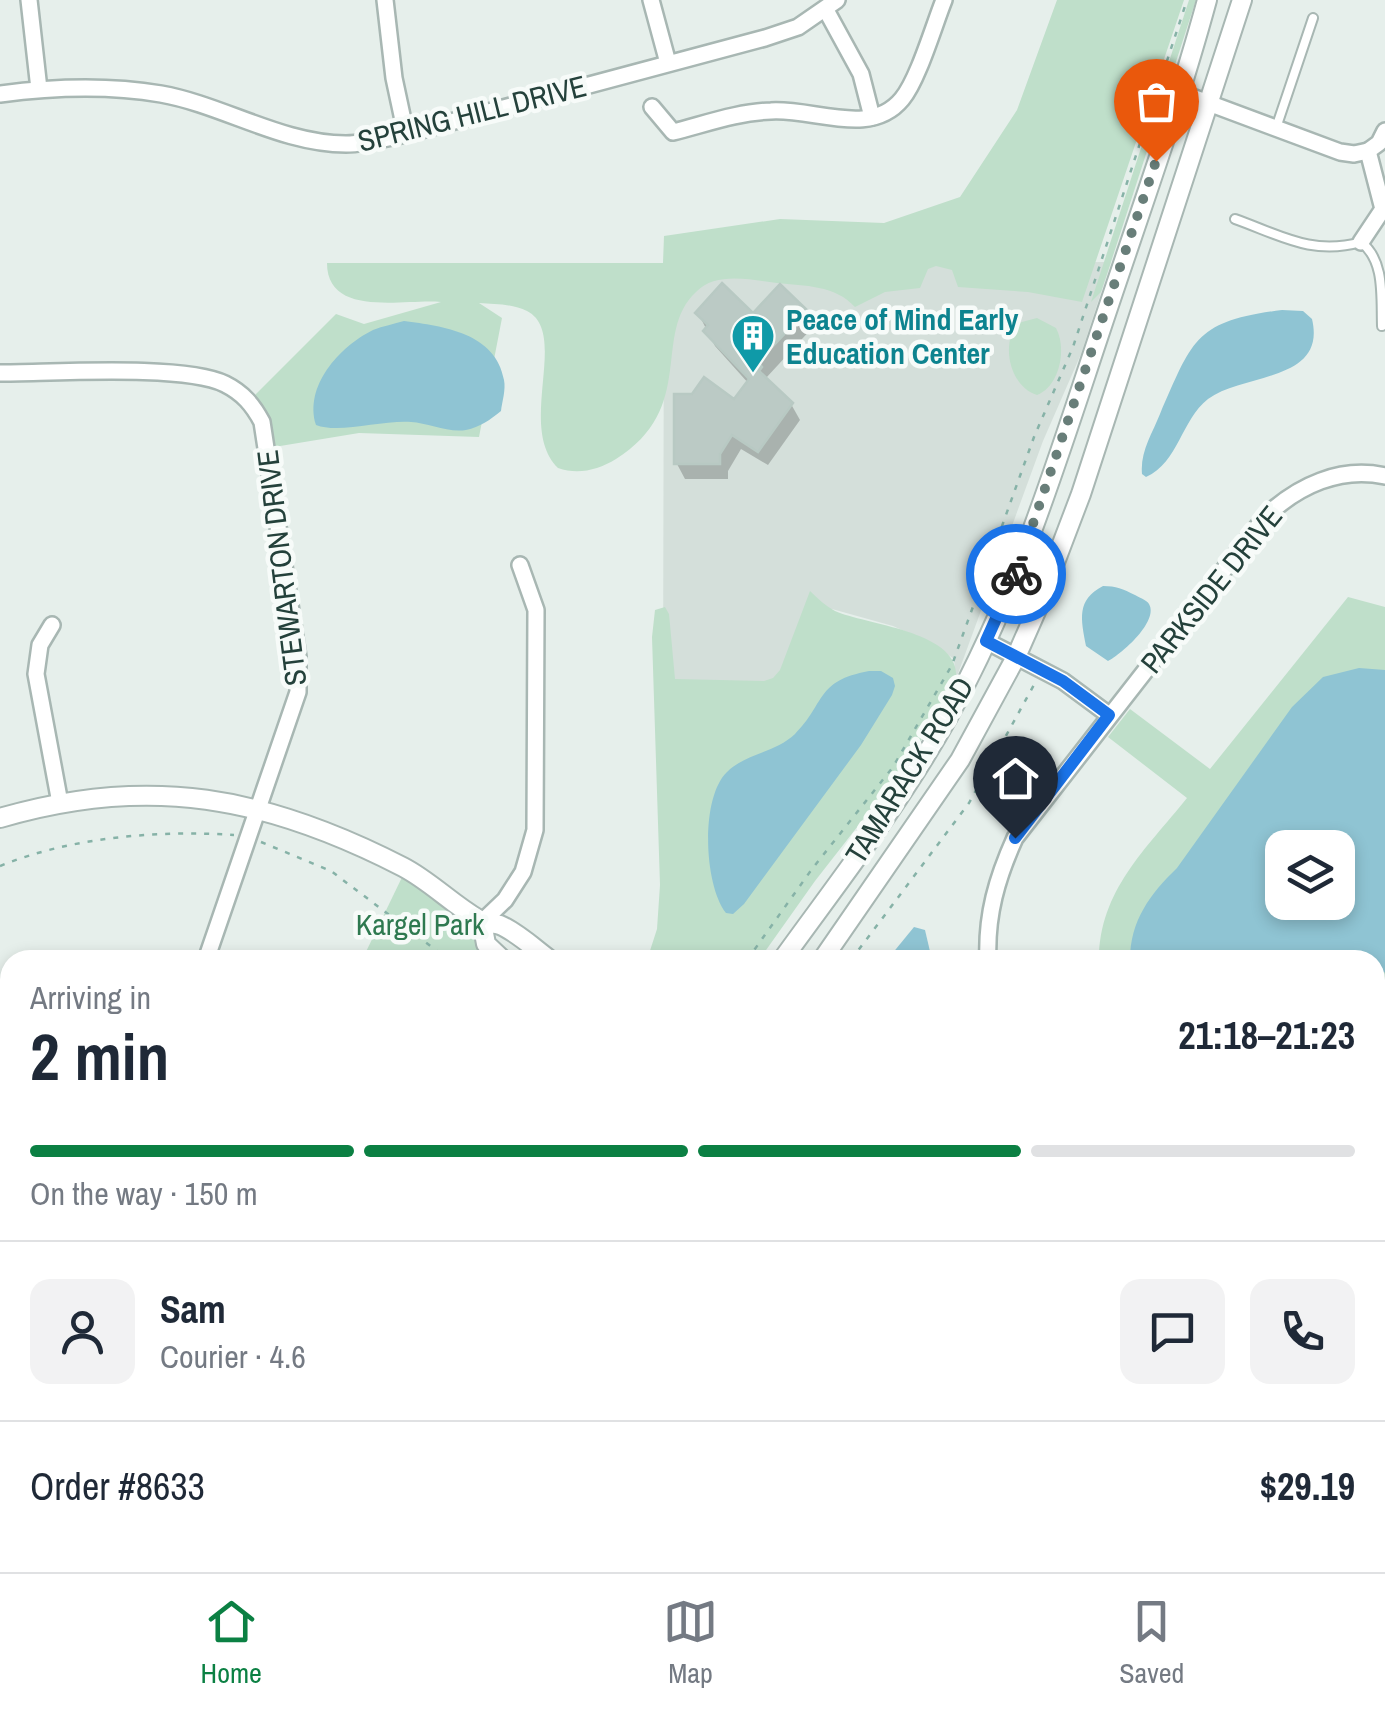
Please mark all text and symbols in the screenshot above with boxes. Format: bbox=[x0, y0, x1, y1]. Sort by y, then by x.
pin bbox=[1114, 59, 1199, 162]
street label: SPRING HILL DRIVE bbox=[354, 65, 590, 161]
icon: bag bbox=[1129, 74, 1184, 129]
place label: Peace of Mind Early Education Center bbox=[786, 299, 1019, 373]
building icon: Peace of Mind Early Education Center bbox=[730, 313, 776, 374]
street label: STEWARTON DRIVE bbox=[247, 448, 315, 688]
street label: PARKSIDE DRIVE bbox=[1131, 497, 1291, 681]
courier bbox=[966, 524, 1066, 624]
icon: bike bbox=[989, 547, 1044, 602]
street label: TAMARACK ROAD bbox=[836, 669, 982, 871]
pin bbox=[973, 736, 1058, 839]
icon: home bbox=[988, 751, 1043, 806]
map controls bbox=[1265, 830, 1355, 920]
button: layers bbox=[1265, 830, 1355, 920]
park label: Kargel Park bbox=[356, 904, 485, 944]
text: Arriving in bbox=[30, 976, 151, 1019]
text: 21:18–21:23 bbox=[1178, 1010, 1355, 1061]
text: 2 min bbox=[30, 1013, 169, 1100]
text: On the way · 150 m bbox=[30, 1172, 258, 1215]
button: person bbox=[30, 1279, 135, 1384]
button: chat bbox=[1120, 1279, 1225, 1384]
button: phone bbox=[1250, 1279, 1355, 1384]
text: Sam bbox=[160, 1284, 226, 1335]
text: Courier · 4.6 bbox=[160, 1335, 306, 1378]
text: Order #8633 bbox=[30, 1461, 205, 1512]
text: $29.19 bbox=[1260, 1461, 1355, 1512]
tab: Home bbox=[201, 1594, 262, 1692]
tab: Map bbox=[663, 1594, 718, 1692]
tab: Saved bbox=[1119, 1594, 1184, 1692]

